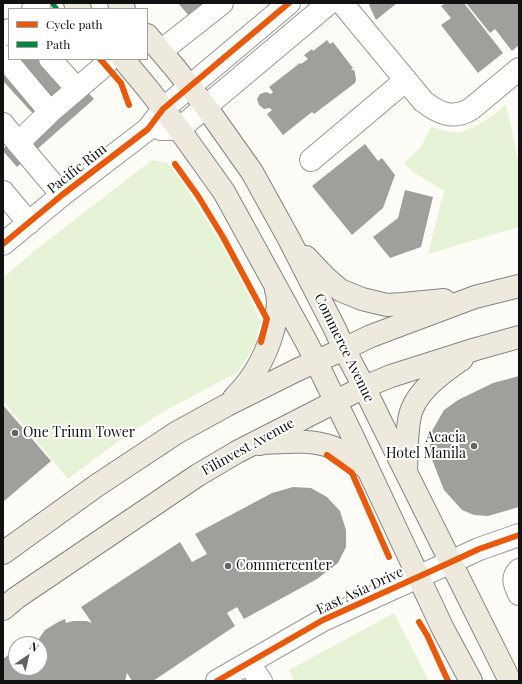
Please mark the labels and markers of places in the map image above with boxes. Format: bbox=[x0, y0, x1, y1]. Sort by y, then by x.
place label: One Trium Tower bbox=[23, 425, 135, 441]
marker: One Trium Tower bbox=[10, 428, 20, 438]
place label: Acacia Hotel Manila bbox=[386, 430, 466, 462]
marker: Acacia Hotel Manila bbox=[469, 441, 479, 451]
place label: Commercenter bbox=[236, 558, 332, 574]
marker: Commercenter bbox=[223, 561, 233, 571]

